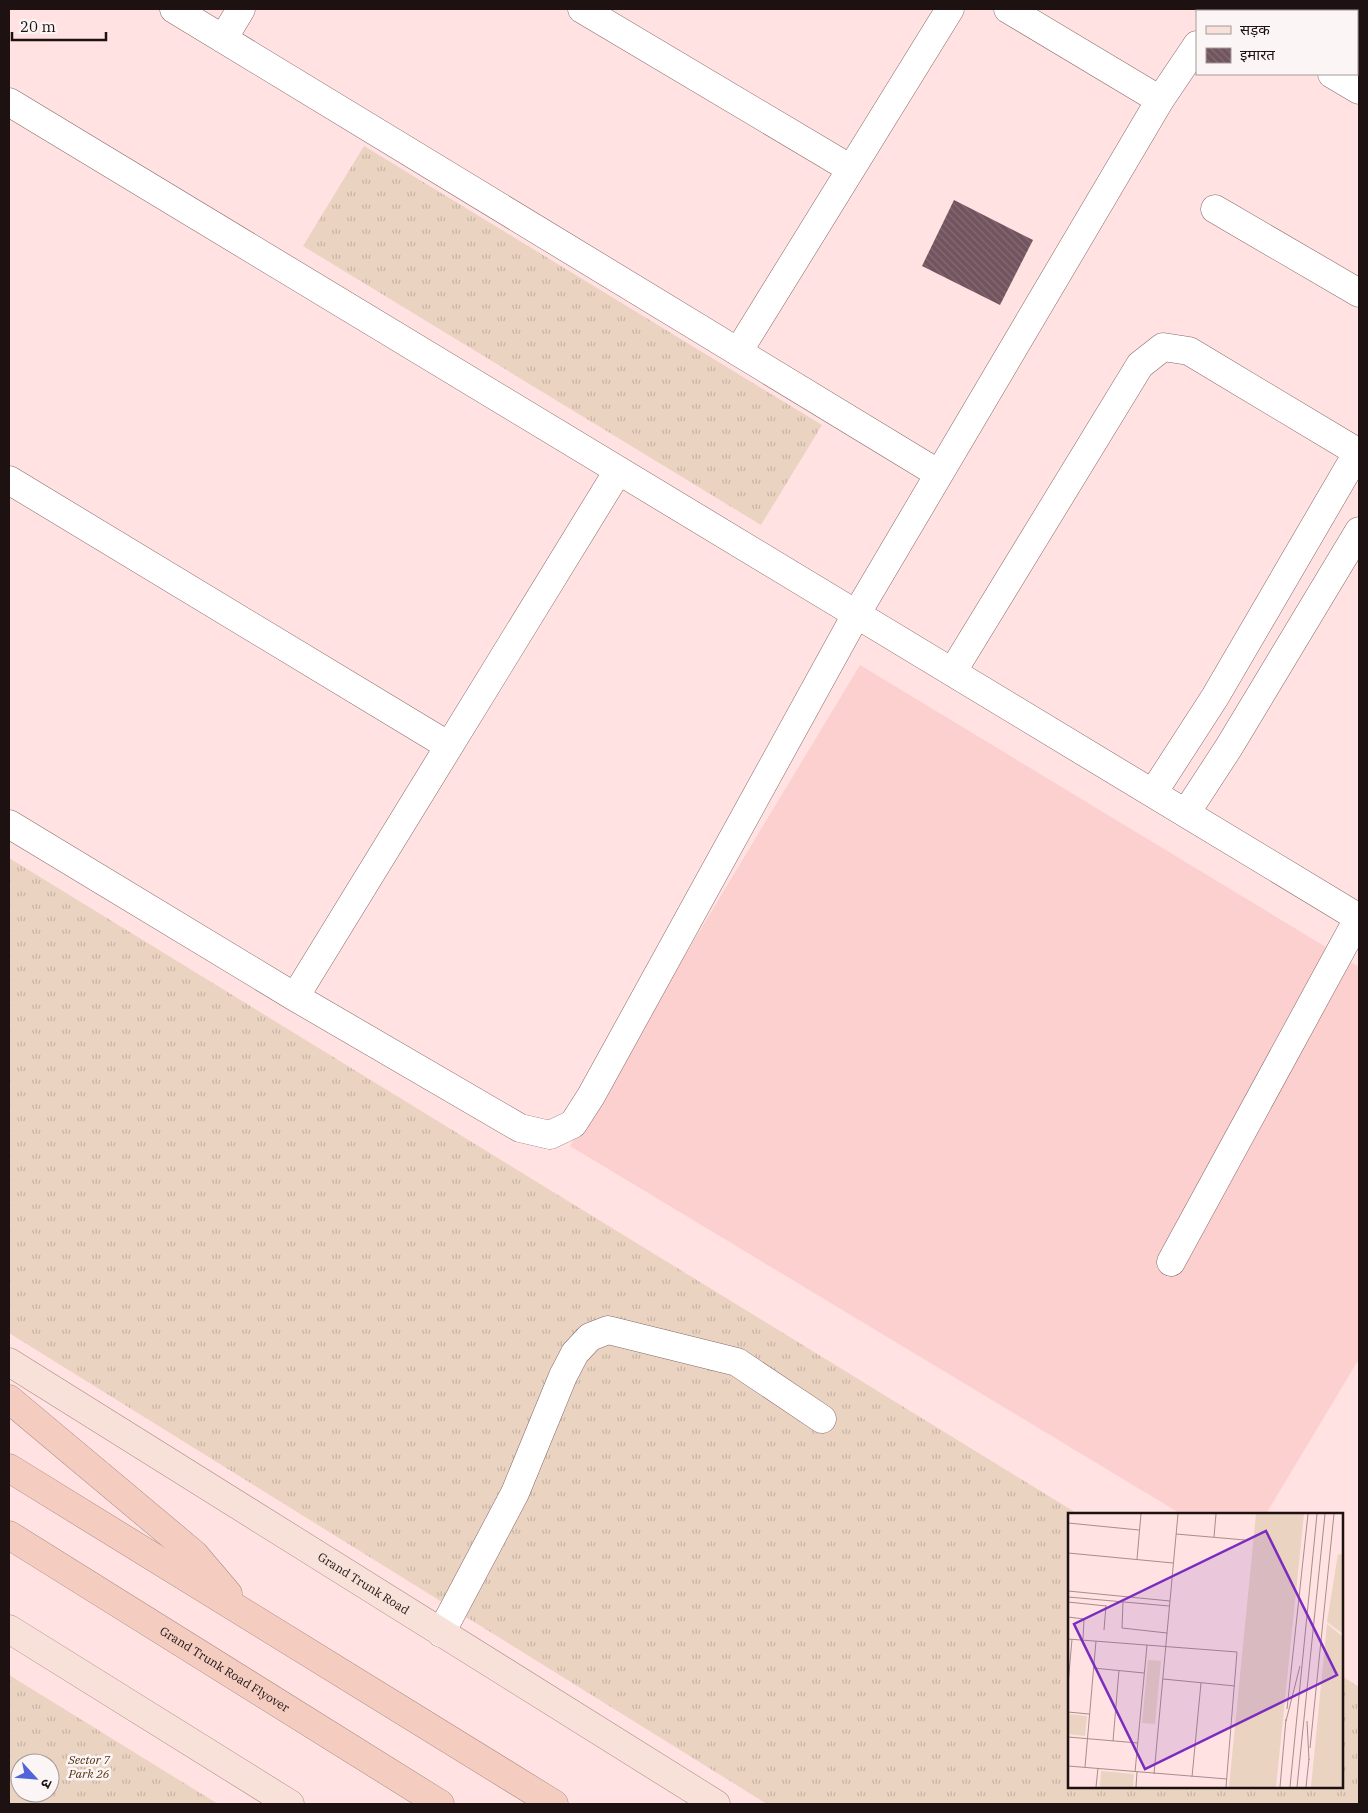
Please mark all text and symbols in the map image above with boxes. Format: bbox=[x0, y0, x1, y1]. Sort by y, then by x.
scale bar bbox=[12, 10, 106, 42]
legend bbox=[1196, 10, 1358, 75]
text: 20 m bbox=[20, 17, 56, 36]
text: सड़क bbox=[1240, 20, 1270, 39]
text: इमारत bbox=[1240, 45, 1275, 64]
inset map bbox=[1068, 1513, 1343, 1788]
street label: Grand Trunk Road bbox=[315, 1549, 412, 1617]
street label: Grand Trunk Road Flyover bbox=[157, 1623, 293, 1715]
park label: Sector 7 Park 26 bbox=[67, 1752, 111, 1781]
north arrow bbox=[10, 1753, 60, 1803]
text: उ bbox=[36, 1776, 57, 1792]

